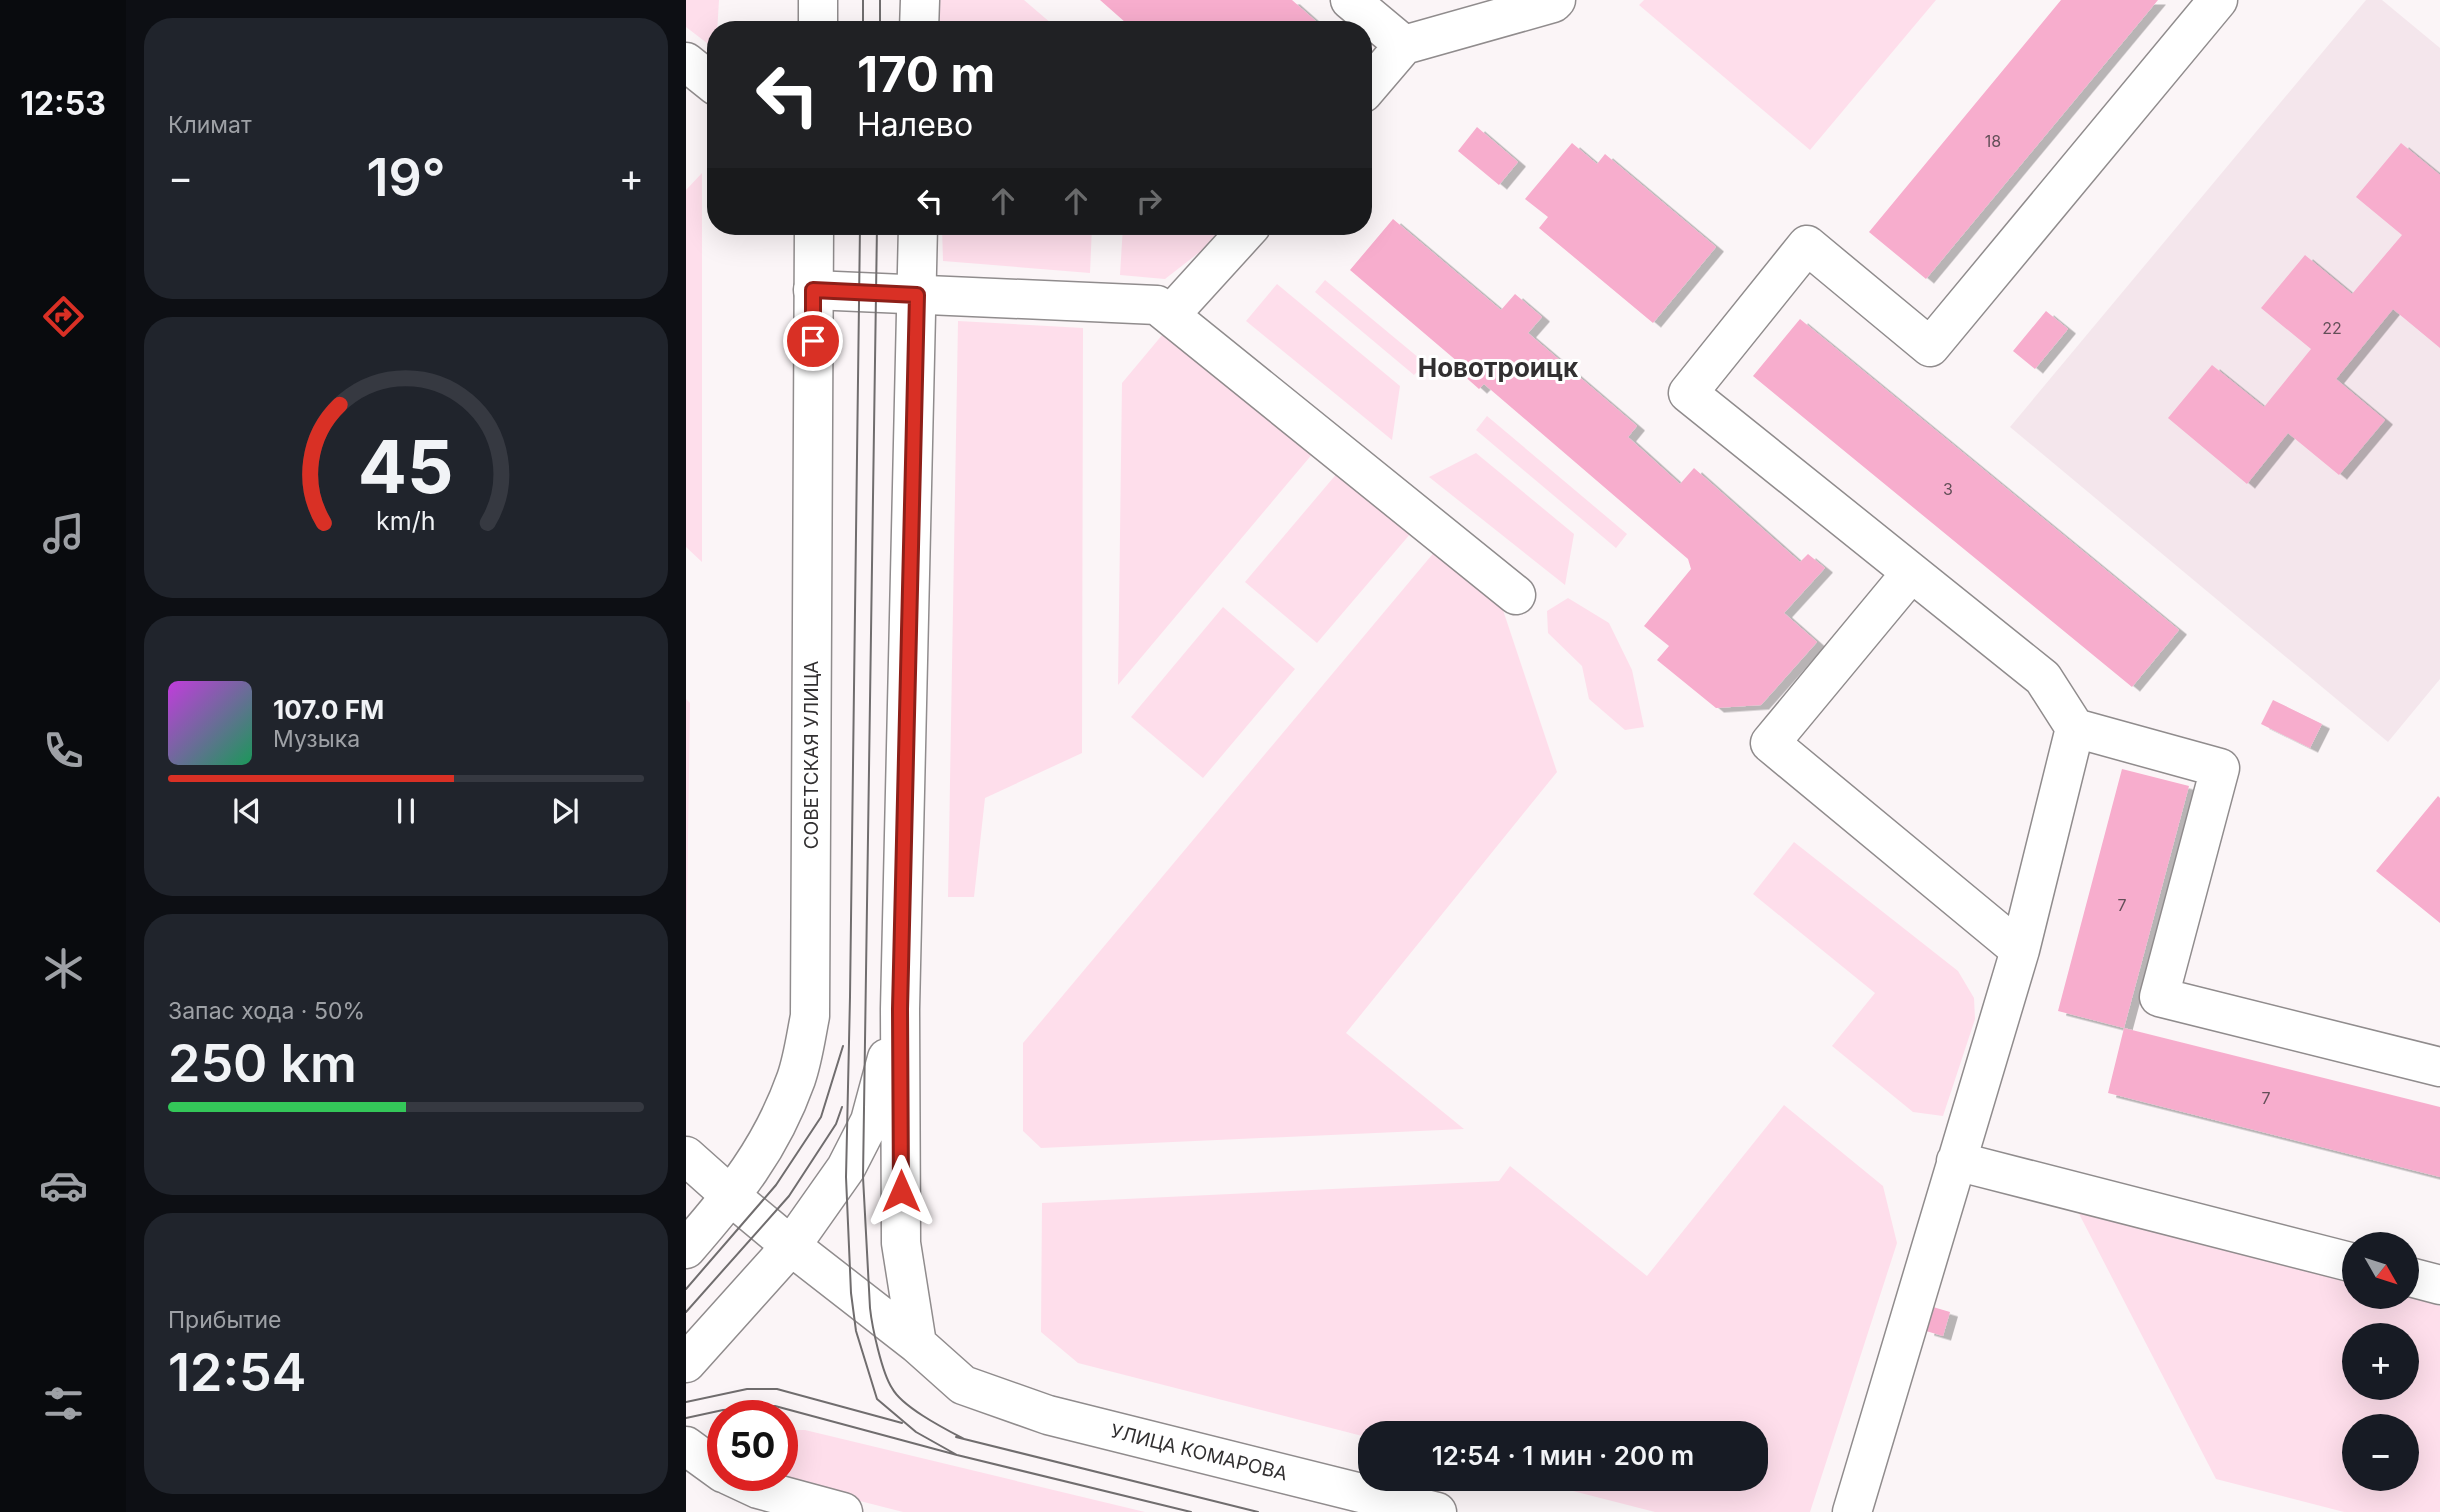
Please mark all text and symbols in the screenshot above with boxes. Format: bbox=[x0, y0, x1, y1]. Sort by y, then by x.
text: 170 m bbox=[857, 45, 995, 104]
icon: left bbox=[742, 49, 833, 140]
text: 12:53 bbox=[20, 84, 106, 123]
text: Налево bbox=[857, 105, 973, 144]
text: Климат bbox=[168, 111, 252, 139]
house number: 18 bbox=[1985, 131, 2001, 151]
text: 19° bbox=[366, 146, 446, 209]
text: − bbox=[168, 154, 193, 200]
text: + bbox=[619, 154, 644, 200]
icon: left bbox=[911, 182, 949, 220]
icon: ahead bbox=[984, 182, 1022, 220]
icon: ahead bbox=[1057, 182, 1095, 220]
icon: right bbox=[1130, 182, 1168, 220]
icon: directions bbox=[39, 292, 88, 341]
pin bbox=[783, 311, 843, 371]
house number: 22 bbox=[2322, 318, 2342, 338]
icon: arrive bbox=[794, 322, 832, 360]
district label: Новотроицк bbox=[1418, 352, 1579, 383]
text: 45 bbox=[358, 423, 454, 512]
house number: 3 bbox=[1943, 479, 1953, 499]
text: km/h bbox=[376, 506, 436, 536]
icon: music bbox=[39, 509, 88, 558]
street label: СОВЕТСКАЯ УЛИЦА bbox=[800, 661, 823, 849]
text: 107.0 FM bbox=[273, 694, 384, 725]
text: Музыка bbox=[273, 725, 360, 753]
icon: phone bbox=[39, 726, 88, 775]
icon: previous bbox=[228, 792, 266, 830]
icon: pause bbox=[387, 792, 425, 830]
icon: next bbox=[546, 792, 584, 830]
house number: 7 bbox=[2117, 895, 2127, 915]
icon: climate bbox=[39, 944, 88, 993]
text: Запас хода · 50% bbox=[168, 997, 365, 1025]
text: 250 km bbox=[168, 1032, 357, 1095]
house number: 7 bbox=[2261, 1088, 2271, 1108]
position arrow bbox=[864, 1154, 938, 1228]
icon: car bbox=[39, 1161, 88, 1210]
north arrow bbox=[2342, 1232, 2418, 1309]
map controls bbox=[2342, 1232, 2419, 1491]
text: Прибытие bbox=[168, 1306, 281, 1334]
button: + bbox=[2342, 1323, 2419, 1400]
text: 12:54 bbox=[168, 1341, 306, 1404]
icon: filters bbox=[39, 1379, 88, 1428]
speed limit sign: 50 bbox=[707, 1400, 798, 1491]
button: − bbox=[2342, 1414, 2419, 1491]
street label: УЛИЦА КОМАРОВА bbox=[1108, 1419, 1290, 1486]
text: 12:54 · 1 мин · 200 m bbox=[1432, 1440, 1694, 1471]

